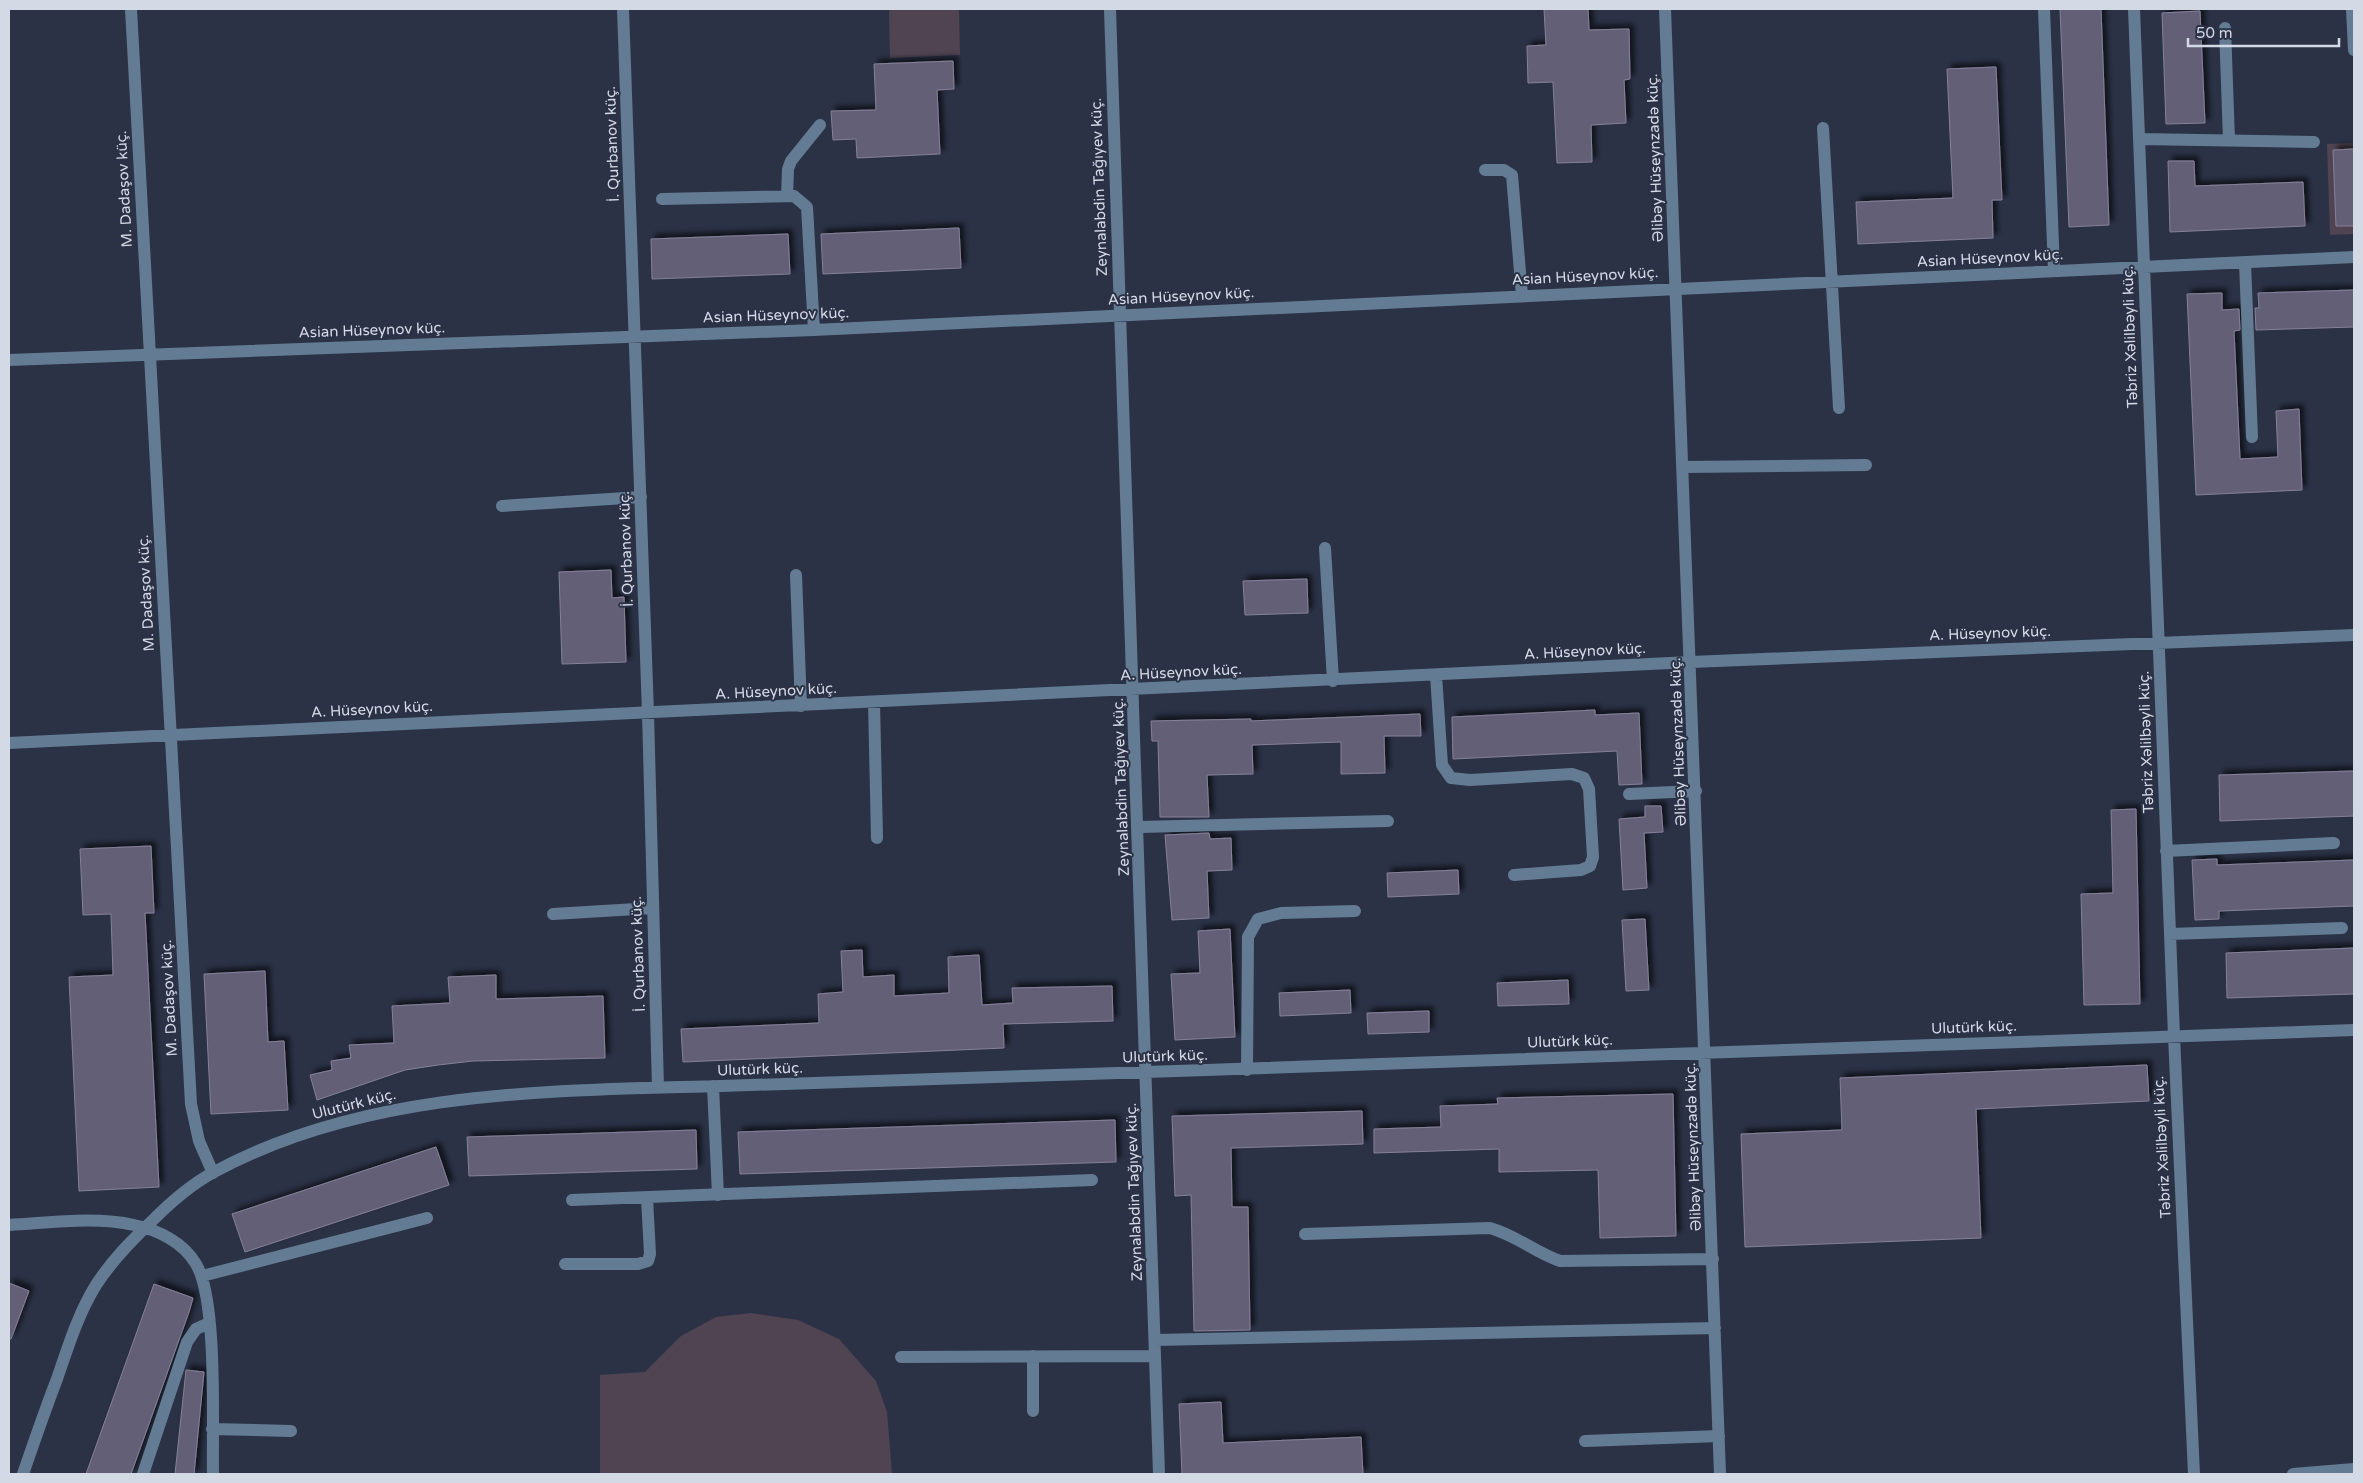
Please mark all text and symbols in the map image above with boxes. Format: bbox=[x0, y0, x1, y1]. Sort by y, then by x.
scale bar bbox=[2188, 15, 2339, 47]
text: 50 m bbox=[2196, 24, 2233, 42]
street label: Əlibəy Hüseynzadə küç. bbox=[1643, 73, 1667, 243]
street label: İ. Qurbanov küç. bbox=[601, 86, 623, 202]
street label: Zeynalabdin Tağıyev küç. bbox=[1087, 98, 1111, 276]
street label: M. Dadaşov küç. bbox=[112, 130, 136, 248]
street label: Asian Hüseynov küç. bbox=[1916, 245, 2064, 271]
street label: Asian Hüseynov küç. bbox=[1511, 263, 1659, 289]
street label: Təbriz Xəlilbəyli küç. bbox=[2119, 265, 2141, 409]
street label: Asian Hüseynov küç. bbox=[1107, 283, 1255, 309]
street label: Asian Hüseynov küç. bbox=[702, 303, 850, 327]
street label: Asian Hüseynov küç. bbox=[298, 318, 446, 342]
street label: İ. Qurbanov küç. bbox=[615, 491, 637, 607]
street label: M. Dadaşov küç. bbox=[134, 534, 158, 652]
street label: A. Hüseynov küç. bbox=[1929, 622, 2051, 644]
street label: A. Hüseynov küç. bbox=[1524, 639, 1646, 663]
street label: Əlibəy Hüseynzadə küç. bbox=[1666, 657, 1690, 827]
street label: A. Hüseynov küç. bbox=[1120, 660, 1242, 684]
street label: Təbriz Xəlilbəyli küç. bbox=[2135, 670, 2157, 814]
street label: A. Hüseynov küç. bbox=[715, 679, 837, 703]
street label: A. Hüseynov küç. bbox=[311, 697, 433, 721]
street label: Zeynalabdin Tağıyev küç. bbox=[1109, 698, 1133, 876]
street label: İ. Qurbanov küç. bbox=[627, 896, 649, 1012]
street label: M. Dadaşov küç. bbox=[157, 939, 181, 1057]
street label: Ulutürk küç. bbox=[1931, 1017, 2017, 1037]
street label: Ulutürk küç. bbox=[1527, 1031, 1613, 1051]
street label: Ulutürk küç. bbox=[1122, 1046, 1208, 1066]
street label: Ulutürk küç. bbox=[717, 1059, 803, 1079]
street label: Əlibəy Hüseynzadə küç. bbox=[1681, 1062, 1705, 1232]
street label: Təbriz Xəlilbəyli küç. bbox=[2149, 1075, 2175, 1219]
street label: Ulutürk küç. bbox=[310, 1085, 398, 1123]
street label: Zeynalabdin Tağıyev küç. bbox=[1122, 1103, 1146, 1281]

